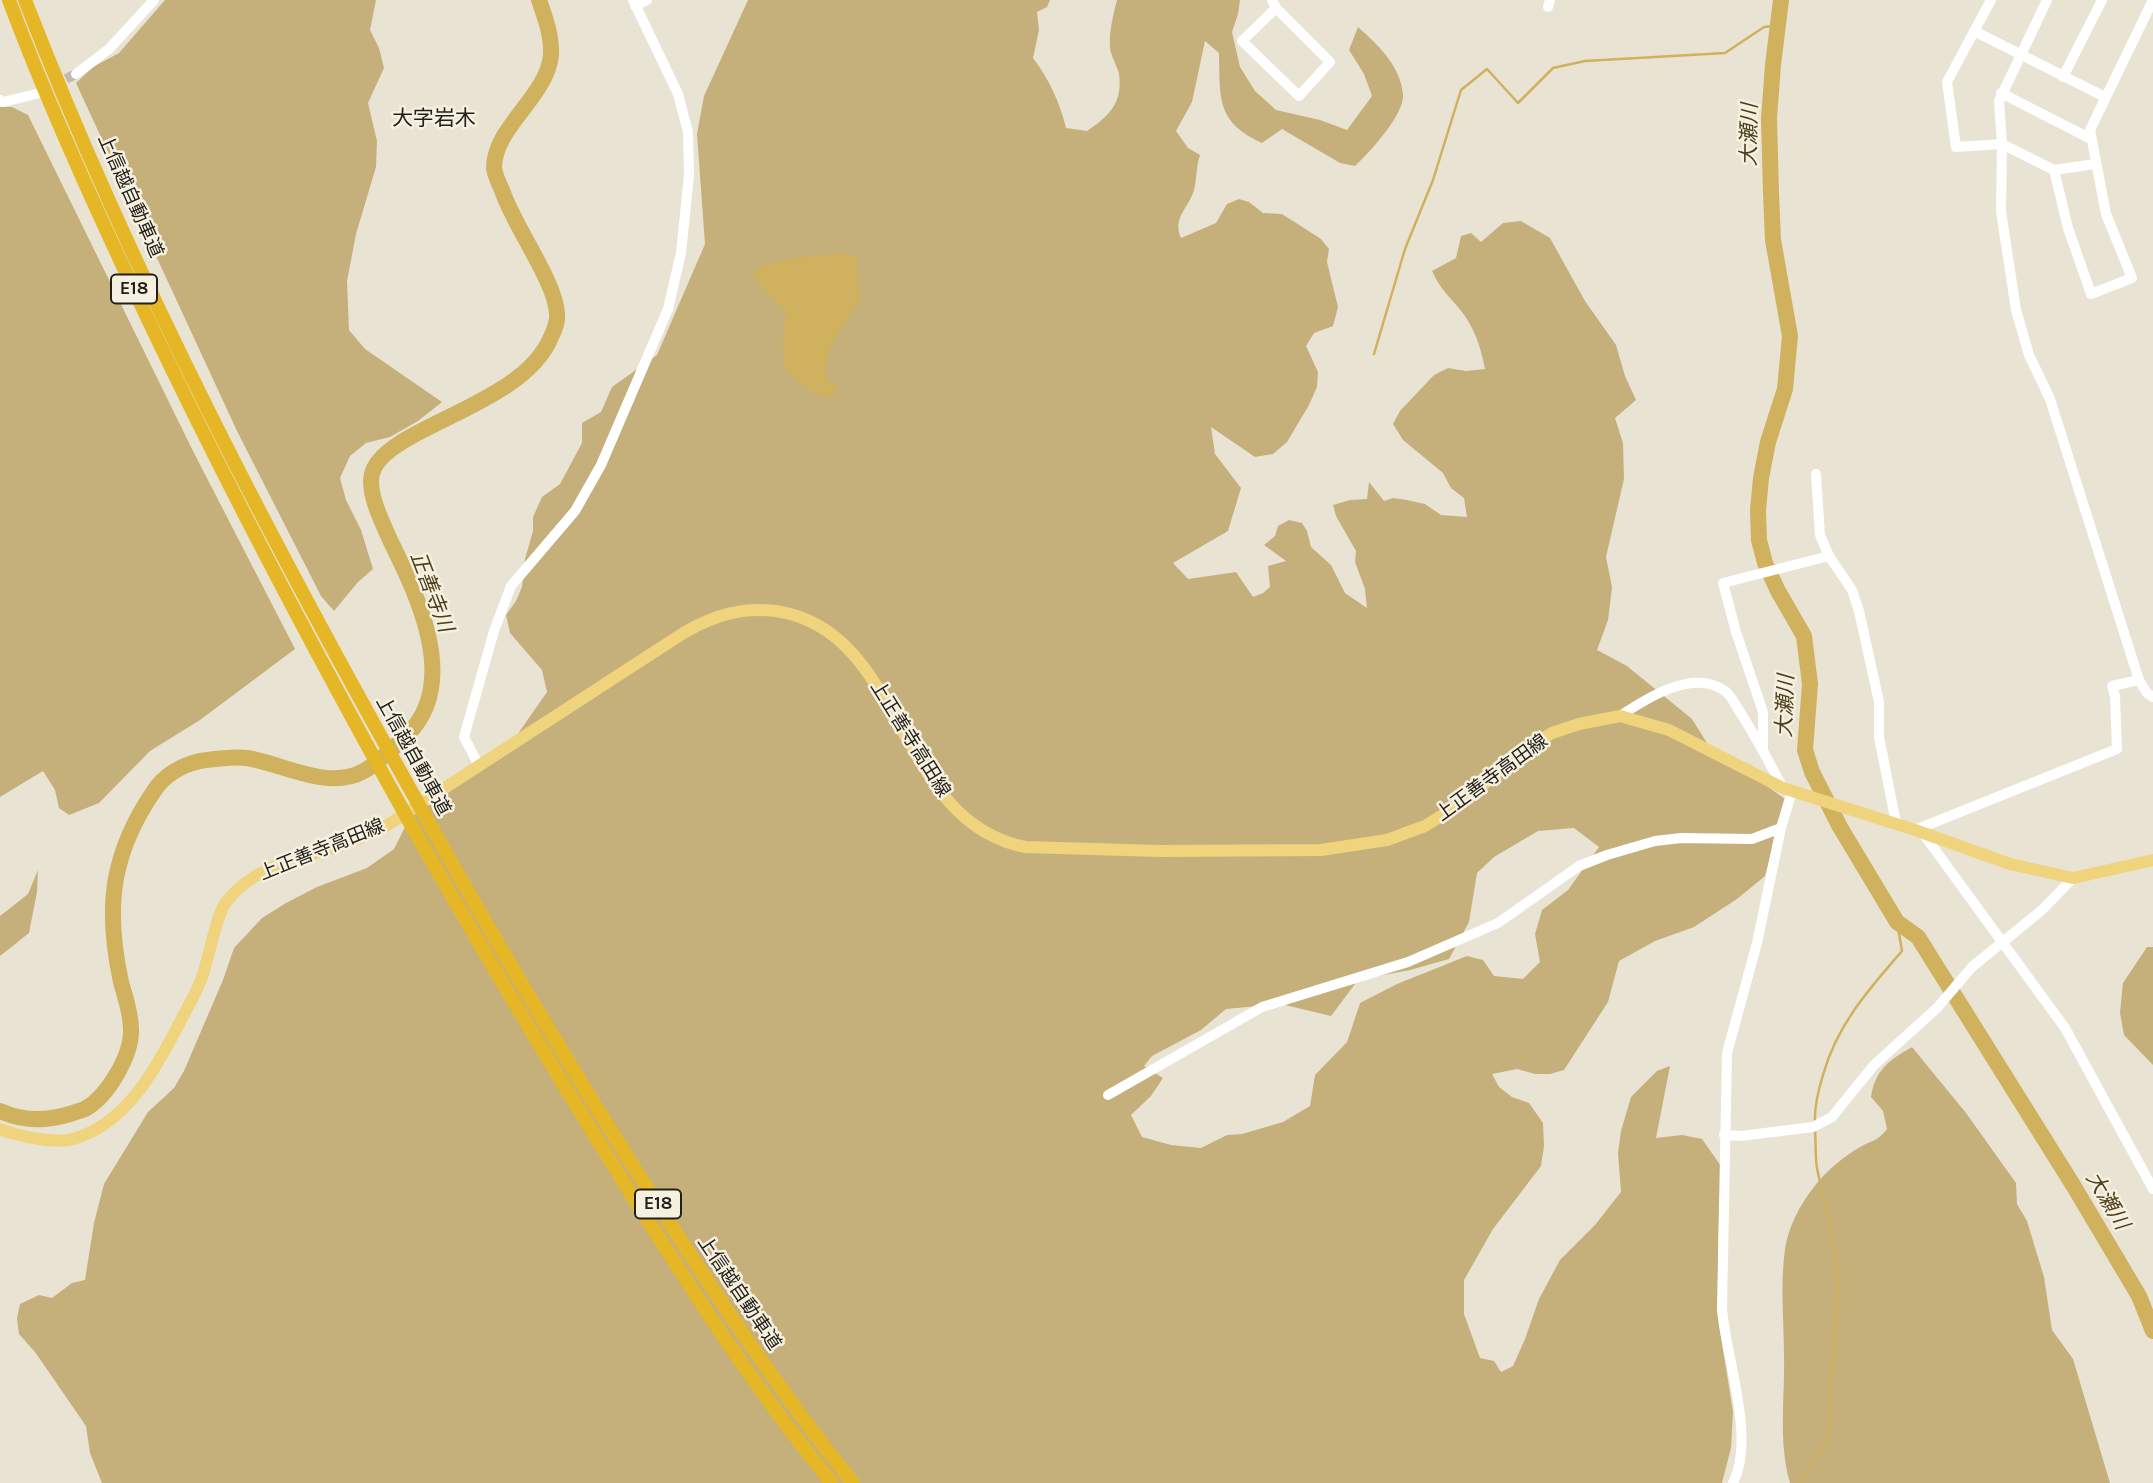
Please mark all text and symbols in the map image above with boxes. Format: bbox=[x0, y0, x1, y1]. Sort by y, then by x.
water label: 大瀬川 bbox=[1737, 103, 1763, 167]
district label: 大字岩木 bbox=[392, 106, 476, 132]
street label: 上信越自動車道 bbox=[93, 131, 167, 261]
road number: E18 bbox=[111, 274, 157, 304]
water label: 正善寺川 bbox=[404, 548, 458, 636]
water label: 大瀬川 bbox=[1772, 674, 1800, 738]
street label: 上正善寺高田線 bbox=[865, 677, 955, 801]
street label: 上信越自動車道 bbox=[371, 692, 455, 820]
street label: 上正善寺高田線 bbox=[1431, 730, 1553, 826]
street label: 上正善寺高田線 bbox=[256, 815, 388, 885]
water label: 大瀬川 bbox=[2080, 1168, 2134, 1234]
road number: E18 bbox=[635, 1190, 681, 1218]
street label: 上信越自動車道 bbox=[692, 1231, 786, 1355]

